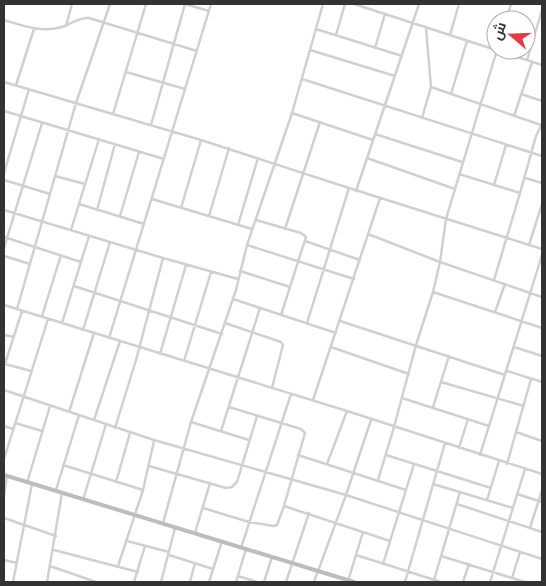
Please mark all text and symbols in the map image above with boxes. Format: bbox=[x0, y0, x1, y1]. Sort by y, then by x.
north arrow bbox=[486, 10, 536, 60]
text: ش bbox=[487, 19, 510, 42]

